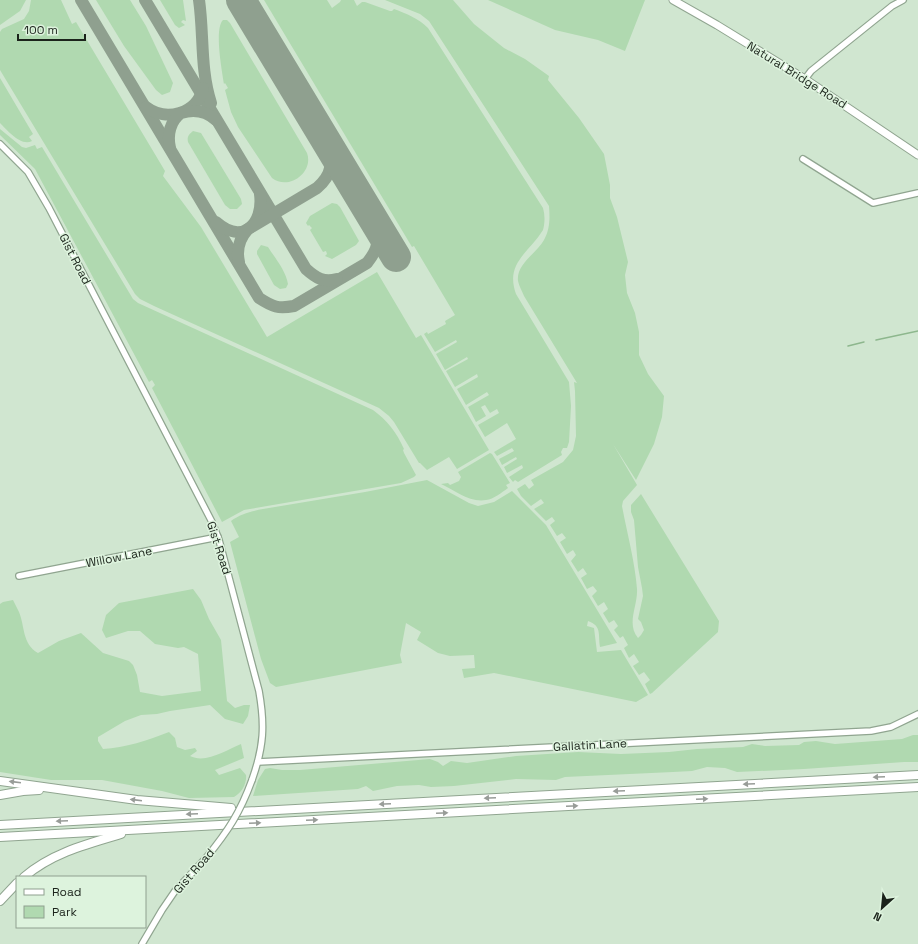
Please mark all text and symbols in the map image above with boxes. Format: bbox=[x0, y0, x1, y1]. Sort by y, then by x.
scale bar bbox=[18, 16, 85, 42]
text: 100 m bbox=[24, 22, 58, 38]
street label: Natural Bridge Road bbox=[744, 38, 850, 112]
street label: Gist Road bbox=[55, 231, 95, 287]
street label: Gist Road bbox=[203, 519, 235, 577]
street label: Willow Lane bbox=[84, 543, 154, 571]
street label: Gallatin Lane bbox=[553, 735, 627, 755]
one-way arrow bbox=[873, 773, 885, 780]
one-way arrow bbox=[9, 779, 21, 786]
one-way arrow bbox=[743, 780, 755, 787]
one-way arrow bbox=[613, 787, 625, 794]
one-way arrow bbox=[484, 794, 496, 801]
one-way arrow bbox=[696, 796, 709, 802]
one-way arrow bbox=[130, 797, 142, 803]
one-way arrow bbox=[379, 800, 391, 807]
one-way arrow bbox=[566, 803, 578, 810]
one-way arrow bbox=[436, 810, 448, 817]
one-way arrow bbox=[186, 811, 198, 818]
one-way arrow bbox=[306, 817, 318, 824]
one-way arrow bbox=[56, 818, 68, 825]
one-way arrow bbox=[249, 820, 261, 827]
street label: Gist Road bbox=[170, 845, 218, 897]
legend bbox=[16, 876, 146, 928]
text: Road bbox=[52, 884, 81, 900]
north arrow bbox=[862, 888, 902, 928]
text: Park bbox=[52, 904, 77, 920]
text: N bbox=[871, 909, 884, 925]

